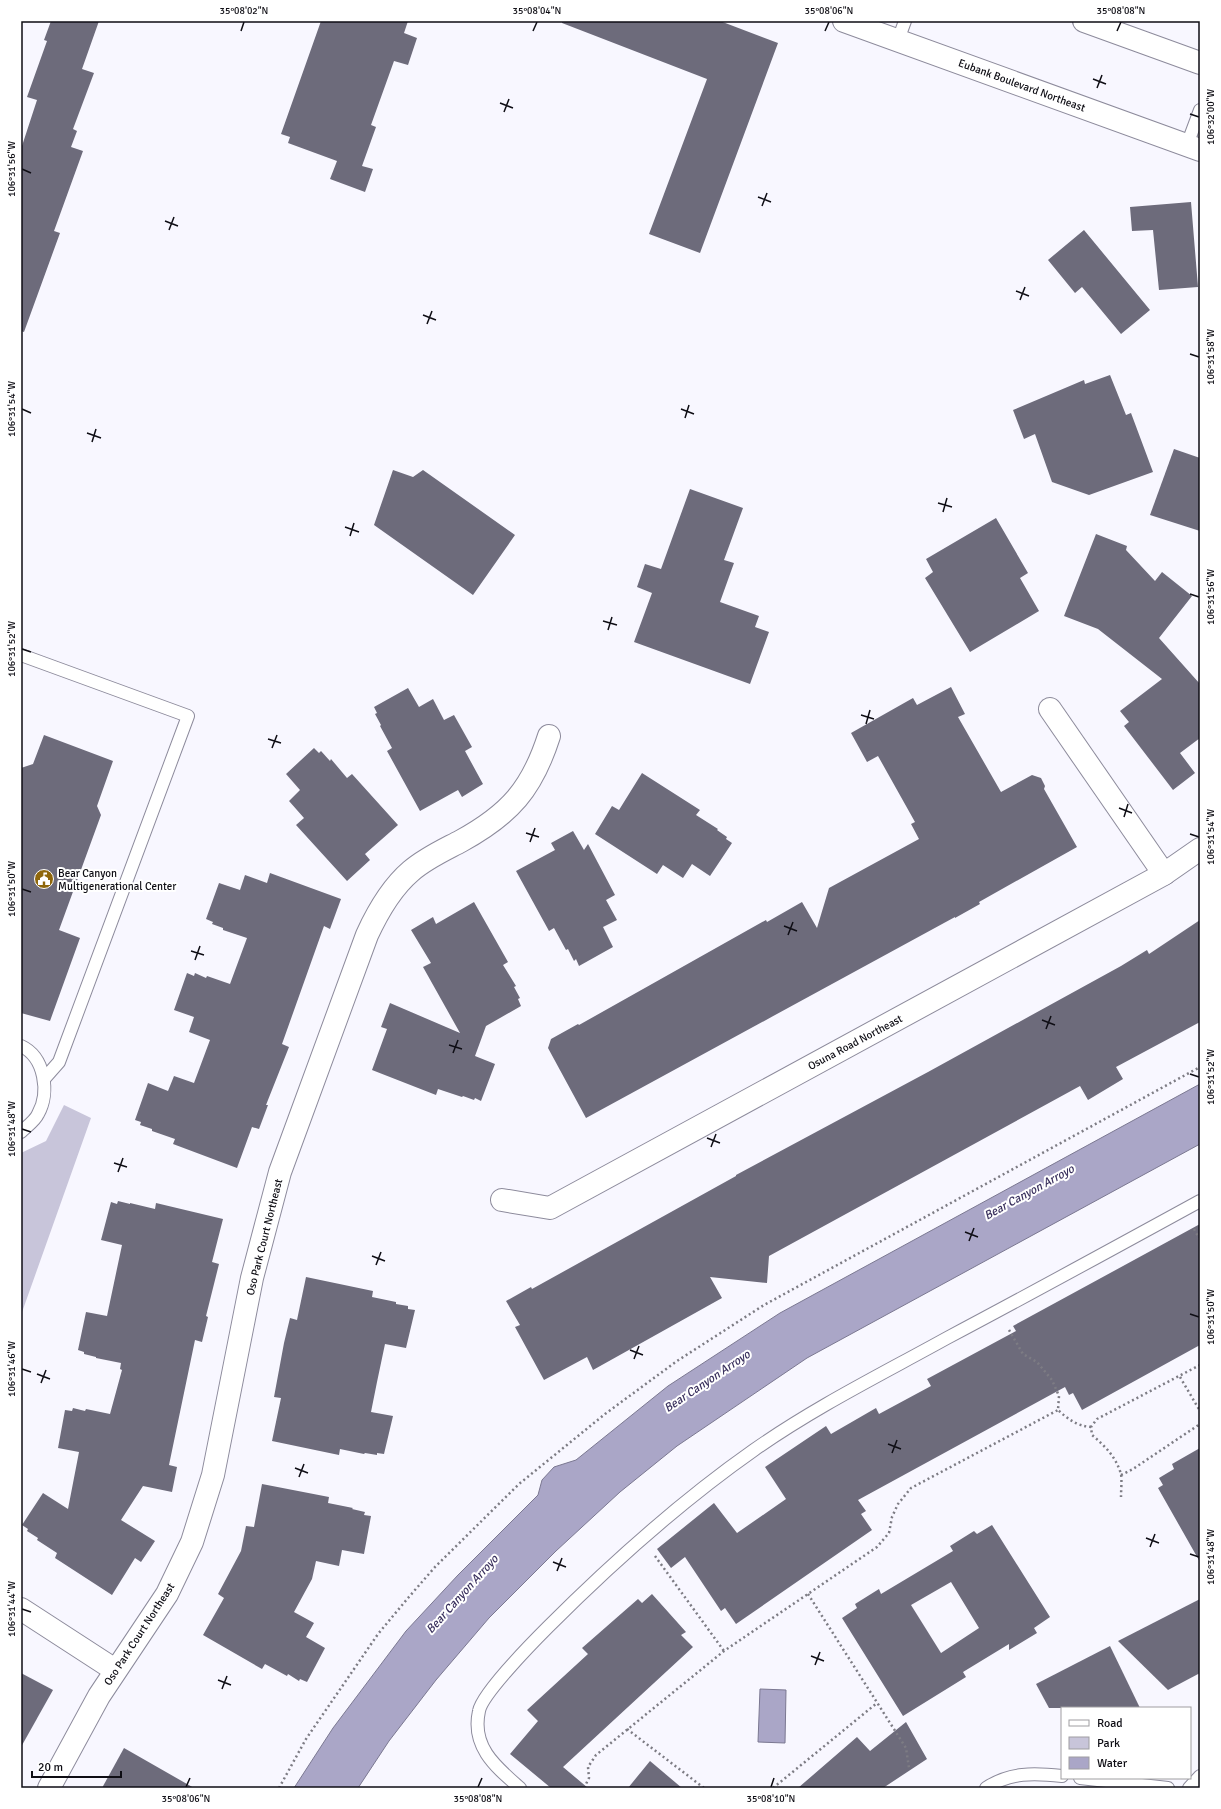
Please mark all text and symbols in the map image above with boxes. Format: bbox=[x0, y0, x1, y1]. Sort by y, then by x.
text: 35°08'02"N bbox=[220, 5, 268, 17]
text: 35°08'04"N bbox=[513, 5, 561, 17]
text: 35°08'06"N bbox=[805, 5, 853, 17]
text: 35°08'08"N bbox=[1097, 5, 1145, 17]
street label: Eubank Boulevard Northeast bbox=[957, 56, 1087, 115]
text: 106°32'00"W bbox=[1205, 89, 1217, 145]
text: 106°31'56"W bbox=[6, 141, 18, 197]
text: 106°31'58"W bbox=[1205, 329, 1217, 385]
text: 106°31'54"W bbox=[6, 381, 18, 437]
text: 106°31'56"W bbox=[1205, 569, 1217, 625]
text: 106°31'52"W bbox=[6, 621, 18, 677]
text: 106°31'54"W bbox=[1205, 809, 1217, 865]
text: 106°31'50"W bbox=[6, 861, 18, 917]
place label: Bear Canyon Multigenerational Center bbox=[58, 867, 176, 893]
public building icon: Bear Canyon Multigenerational Center bbox=[33, 868, 55, 890]
street label: Osuna Road Northeast bbox=[806, 1012, 905, 1073]
text: 106°31'52"W bbox=[1205, 1049, 1217, 1105]
text: 106°31'48"W bbox=[6, 1101, 18, 1157]
water label: Bear Canyon Arroyo bbox=[982, 1161, 1078, 1223]
street label: Oso Park Court Northeast bbox=[244, 1177, 285, 1297]
text: 106°31'50"W bbox=[1205, 1289, 1217, 1345]
text: 106°31'46"W bbox=[6, 1341, 18, 1397]
water label: Bear Canyon Arroyo bbox=[661, 1347, 754, 1416]
text: 106°31'48"W bbox=[1205, 1529, 1217, 1585]
water label: Bear Canyon Arroyo bbox=[423, 1551, 502, 1637]
street label: Oso Park Court Northeast bbox=[101, 1580, 178, 1688]
text: 106°31'44"W bbox=[6, 1581, 18, 1637]
legend bbox=[1061, 1707, 1191, 1779]
text: Road bbox=[1097, 1716, 1123, 1731]
text: Park bbox=[1097, 1736, 1120, 1751]
scale bar bbox=[32, 1753, 121, 1779]
text: Water bbox=[1097, 1756, 1128, 1771]
text: 20 m bbox=[38, 1760, 63, 1775]
text: 35°08'06"N bbox=[162, 1793, 210, 1805]
text: 35°08'08"N bbox=[454, 1793, 502, 1805]
text: 35°08'10"N bbox=[747, 1793, 795, 1805]

